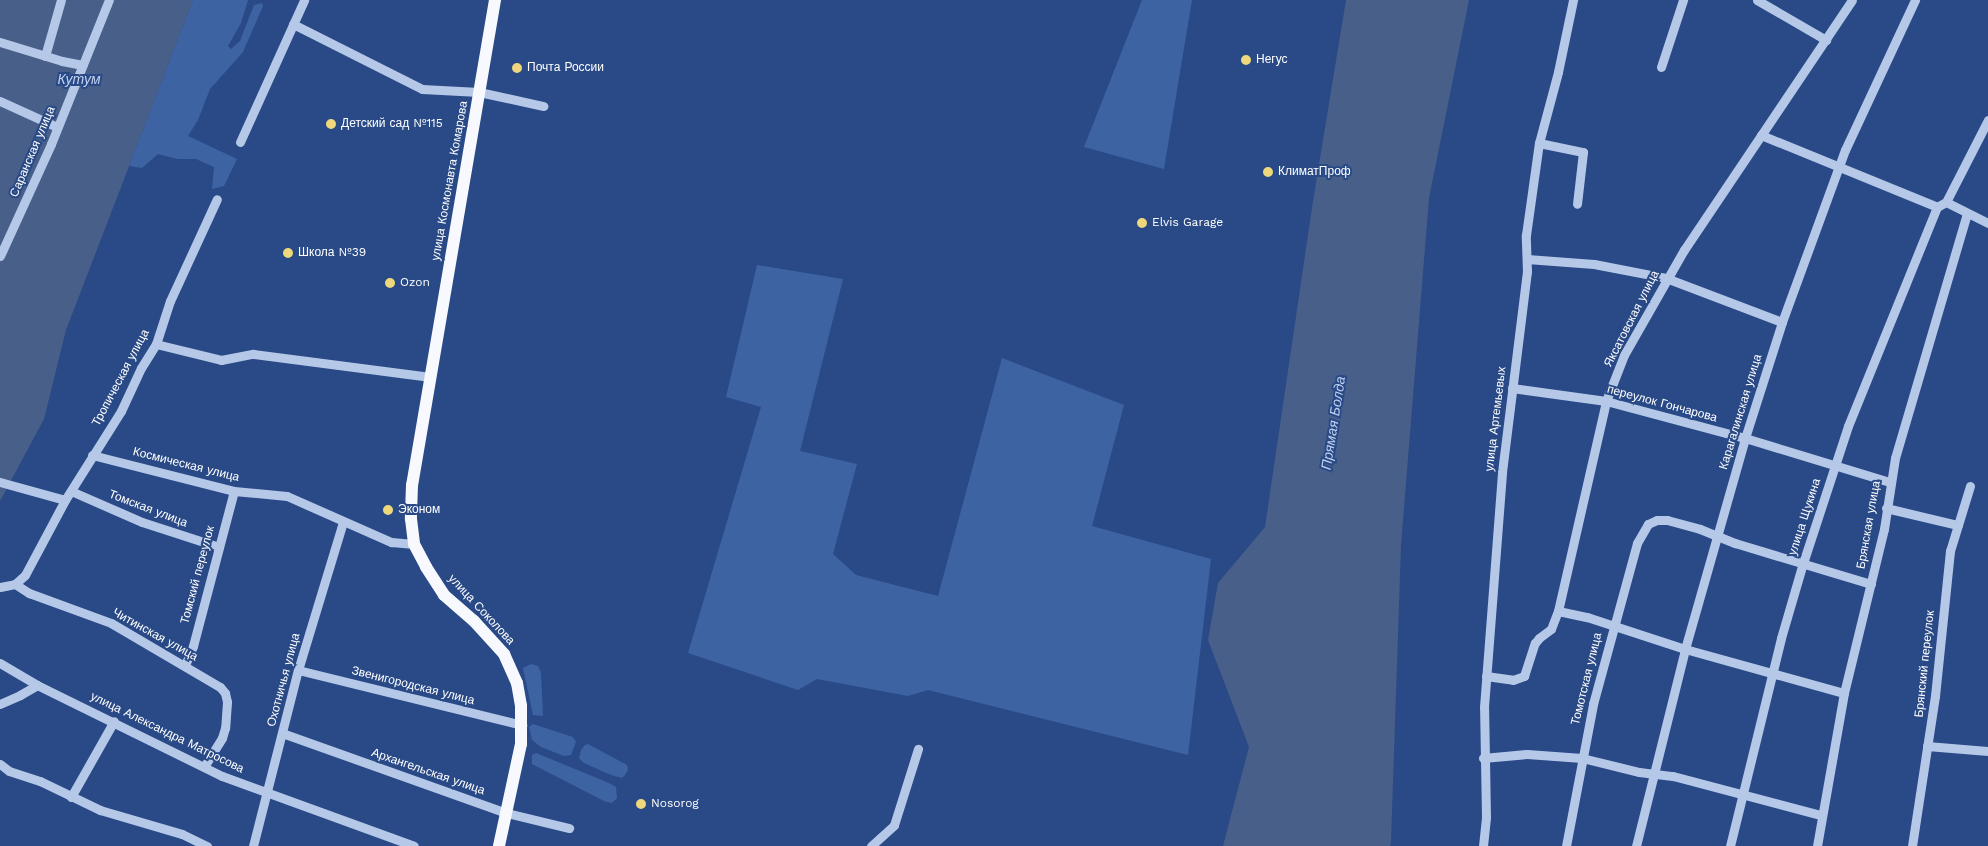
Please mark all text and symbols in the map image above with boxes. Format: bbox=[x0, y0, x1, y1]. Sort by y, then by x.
place label: Негус bbox=[1256, 53, 1288, 67]
marker: Негус bbox=[1240, 54, 1252, 66]
place label: Почта России bbox=[527, 61, 604, 75]
marker: Почта России bbox=[511, 62, 523, 74]
water label: Кутум bbox=[57, 71, 101, 87]
street label: улица Космонавта Комарова bbox=[429, 100, 471, 262]
street label: Саранская улица bbox=[7, 104, 59, 200]
place label: Детский сад №115 bbox=[341, 117, 443, 131]
marker: Детский сад №115 bbox=[325, 118, 337, 130]
place label: КлиматПроф bbox=[1278, 165, 1351, 179]
marker: КлиматПроф bbox=[1262, 166, 1274, 178]
place label: Elvis Garage bbox=[1152, 216, 1223, 230]
marker: Elvis Garage bbox=[1136, 217, 1148, 229]
place label: Школа №39 bbox=[298, 246, 366, 260]
marker: Школа №39 bbox=[282, 247, 294, 259]
street label: Яксатовская улица bbox=[1601, 268, 1663, 370]
place label: Ozon bbox=[400, 276, 430, 290]
marker: Ozon bbox=[384, 277, 396, 289]
street label: Тропическая улица bbox=[89, 327, 153, 429]
street label: Карагалинская улица bbox=[1717, 353, 1765, 471]
street label: улица Артемьевых bbox=[1482, 366, 1510, 472]
water label: Прямая Болда bbox=[1317, 375, 1349, 471]
street label: переулок Гончарова bbox=[1605, 382, 1719, 426]
street label: Космическая улица bbox=[131, 445, 241, 485]
street label: улица Щукина bbox=[1786, 477, 1824, 557]
street label: Брянская улица bbox=[1854, 480, 1884, 570]
street label: Томская улица bbox=[107, 487, 189, 531]
place label: Эконом bbox=[398, 503, 440, 517]
marker: Эконом bbox=[382, 504, 394, 516]
street label: Томский переулок bbox=[178, 524, 218, 626]
street label: улица Соколова bbox=[445, 572, 517, 648]
street label: Читинская улица bbox=[110, 606, 200, 664]
street label: Брянский переулок bbox=[1912, 610, 1938, 718]
street label: Томотская улица bbox=[1569, 631, 1605, 727]
street label: Охотничья улица bbox=[265, 632, 303, 728]
street label: Звенигородская улица bbox=[350, 664, 476, 708]
street label: улица Александра Матросова bbox=[88, 689, 246, 777]
street label: Архангельская улица bbox=[369, 746, 487, 798]
place label: Nosorog bbox=[651, 797, 699, 811]
marker: Nosorog bbox=[635, 798, 647, 810]

